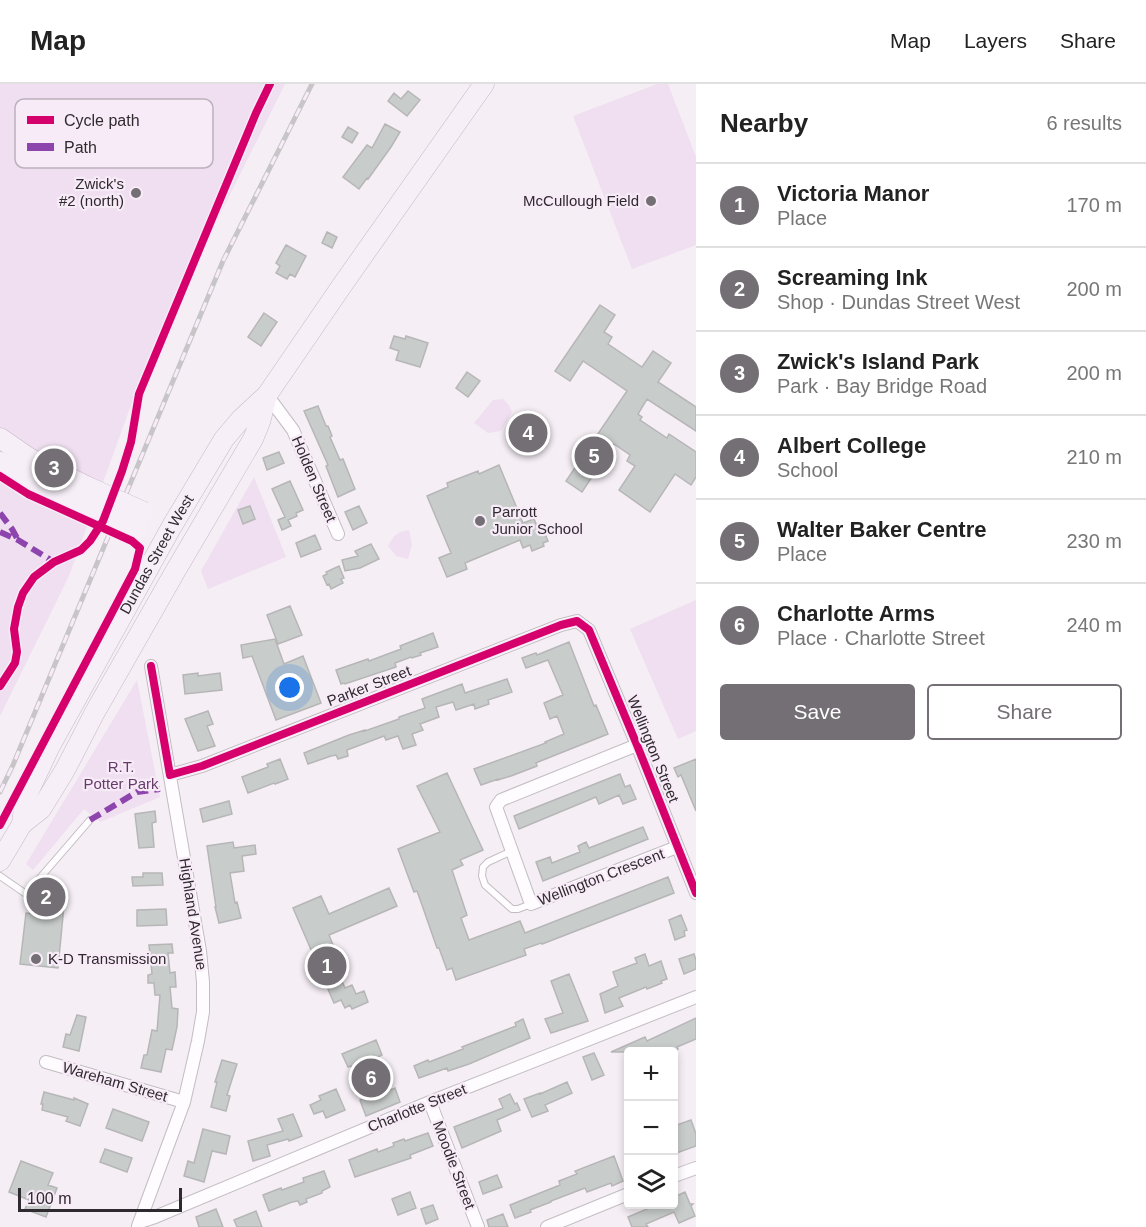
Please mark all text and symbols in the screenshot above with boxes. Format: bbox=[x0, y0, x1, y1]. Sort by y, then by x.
text: Map bbox=[30, 25, 86, 56]
text: Map bbox=[890, 29, 931, 52]
text: Layers bbox=[964, 29, 1027, 52]
text: Share bbox=[1060, 29, 1116, 52]
legend bbox=[15, 99, 213, 168]
text: Nearby bbox=[720, 108, 808, 138]
text: Cycle path bbox=[64, 112, 140, 129]
text: 6 results bbox=[1046, 112, 1122, 134]
text: Path bbox=[64, 139, 97, 156]
place label: Zwick's #2 (north) bbox=[59, 175, 124, 209]
text: Victoria Manor bbox=[777, 181, 929, 206]
marker: Zwick's #2 (north) bbox=[129, 186, 143, 200]
place label: McCullough Field bbox=[523, 192, 639, 209]
marker: McCullough Field bbox=[644, 194, 658, 208]
text: 1 bbox=[734, 194, 745, 216]
text: 170 m bbox=[1066, 194, 1122, 216]
text: Place bbox=[777, 207, 827, 229]
text: Screaming Ink bbox=[777, 265, 927, 290]
text: 2 bbox=[734, 278, 745, 300]
text: 200 m bbox=[1066, 278, 1122, 300]
text: Shop · Dundas Street West bbox=[777, 291, 1020, 313]
text: Zwick's Island Park bbox=[777, 349, 979, 374]
text: 3 bbox=[734, 362, 745, 384]
text: 200 m bbox=[1066, 362, 1122, 384]
text: Park · Bay Bridge Road bbox=[777, 375, 987, 397]
pin: 4 bbox=[508, 410, 548, 456]
street label: Holden Street bbox=[289, 433, 341, 525]
text: Albert College bbox=[777, 433, 926, 458]
pin: 5 bbox=[574, 434, 614, 478]
pin: 3 bbox=[34, 446, 74, 490]
text: 4 bbox=[734, 446, 745, 468]
text: 210 m bbox=[1066, 446, 1122, 468]
text: School bbox=[777, 459, 838, 481]
street label: Dundas Street West bbox=[116, 491, 197, 617]
place label: Parrott Junior School bbox=[492, 503, 583, 537]
marker: Parrott Junior School bbox=[473, 514, 487, 528]
text: Walter Baker Centre bbox=[777, 517, 986, 542]
text: 5 bbox=[734, 530, 745, 552]
text: 230 m bbox=[1066, 530, 1122, 552]
text: Place bbox=[777, 543, 827, 565]
text: Charlotte Arms bbox=[777, 601, 935, 626]
text: 6 bbox=[734, 614, 745, 636]
text: 240 m bbox=[1066, 614, 1122, 636]
text: Place · Charlotte Street bbox=[777, 627, 985, 649]
street label: Parker Street bbox=[325, 661, 414, 709]
your location bbox=[275, 673, 304, 702]
button: Save bbox=[720, 684, 915, 740]
button: Share bbox=[927, 684, 1122, 740]
street label: Wellington Street bbox=[624, 693, 683, 806]
park label: R.T. Potter Park bbox=[83, 758, 159, 792]
street label: Wellington Crescent bbox=[535, 844, 667, 908]
street label: Highland Avenue bbox=[176, 857, 211, 971]
pin: 2 bbox=[26, 874, 66, 920]
pin: 1 bbox=[308, 944, 346, 988]
place label: K-D Transmission bbox=[48, 950, 166, 967]
marker: K-D Transmission bbox=[29, 952, 43, 966]
map controls bbox=[624, 1047, 678, 1209]
button: + bbox=[624, 1047, 678, 1101]
pin: 6 bbox=[352, 1056, 391, 1100]
street label: Wareham Street bbox=[61, 1058, 170, 1105]
street label: Charlotte Street bbox=[365, 1080, 469, 1135]
button: − bbox=[624, 1101, 678, 1155]
street label: Moodie Street bbox=[430, 1118, 479, 1212]
button: layers bbox=[624, 1155, 678, 1209]
scale bar bbox=[18, 1185, 182, 1212]
text: 100 m bbox=[27, 1190, 71, 1207]

